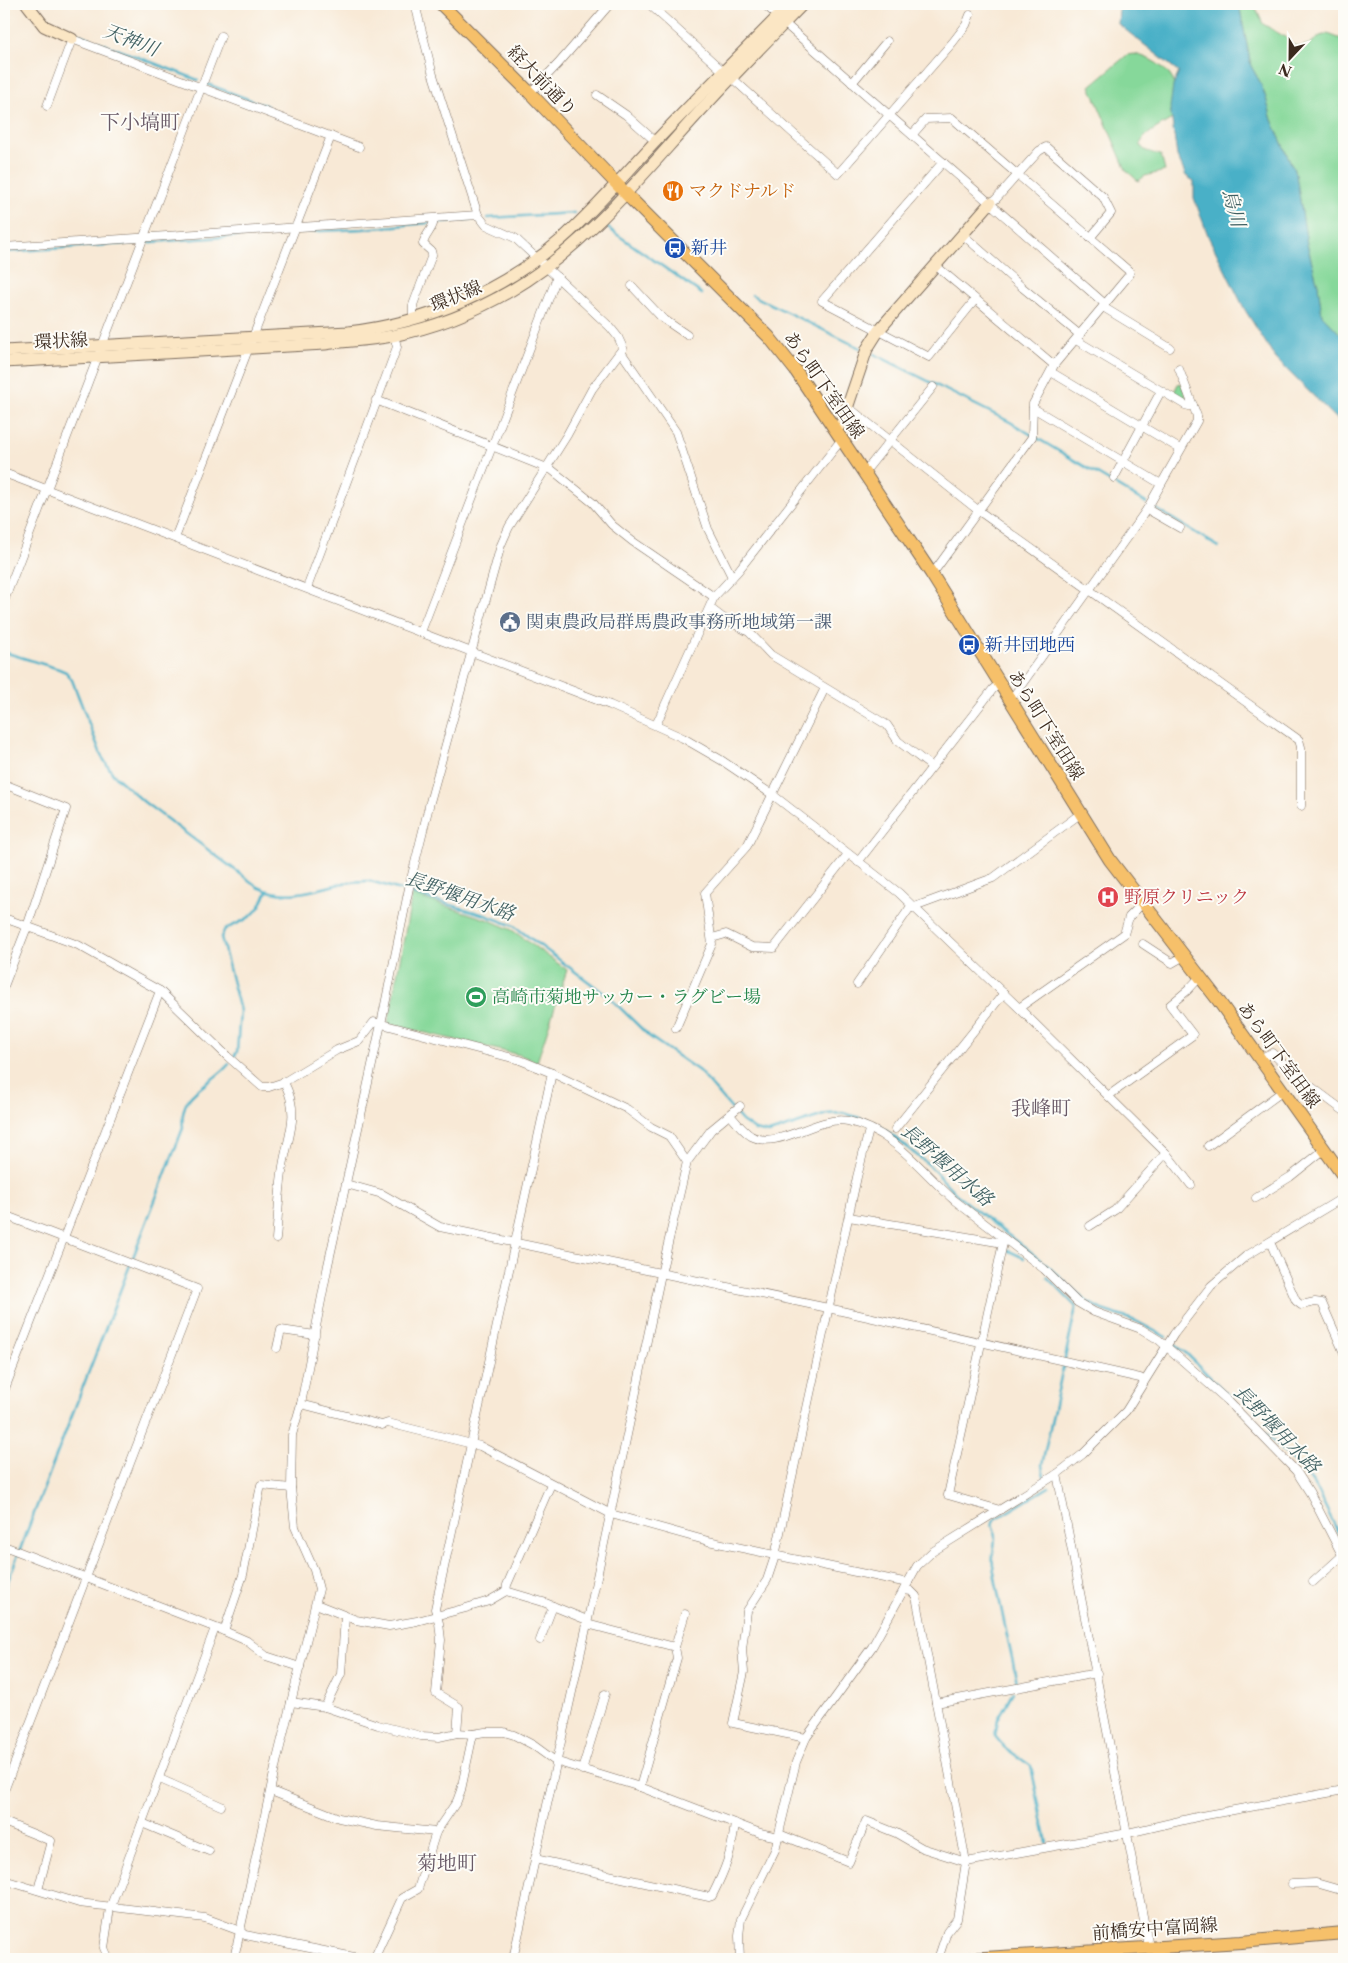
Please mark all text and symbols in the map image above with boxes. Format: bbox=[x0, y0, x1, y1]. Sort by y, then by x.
water label: 天神川 bbox=[100, 19, 164, 62]
north arrow bbox=[1266, 32, 1316, 82]
street label: 経大前通り bbox=[503, 41, 581, 121]
text: N bbox=[1276, 59, 1294, 81]
district label: 下小塙町 bbox=[100, 110, 180, 134]
restaurant icon: マクドナルド bbox=[661, 179, 685, 203]
place label: マクドナルド bbox=[689, 180, 796, 202]
water label: 烏川 bbox=[1218, 187, 1251, 231]
bus stop icon: 新井 bbox=[663, 236, 687, 260]
place label: 新井 bbox=[691, 237, 727, 259]
street label: 環状線 bbox=[427, 276, 485, 316]
street label: あら町下室田線 bbox=[779, 327, 869, 443]
street label: 環状線 bbox=[33, 329, 89, 353]
public building icon: 関東農政局群馬農政事務所地域第一課 bbox=[498, 610, 522, 634]
place label: 関東農政局群馬農政事務所地域第一課 bbox=[526, 611, 832, 633]
bus stop icon: 新井団地西 bbox=[957, 633, 981, 657]
place label: 新井団地西 bbox=[985, 634, 1075, 656]
street label: あら町下室田線 bbox=[1003, 666, 1089, 784]
water label: 長野堰用水路 bbox=[402, 867, 520, 926]
hospital icon: 野原クリニック bbox=[1096, 885, 1120, 909]
place label: 野原クリニック bbox=[1124, 886, 1249, 908]
sports icon: 高崎市菊地サッカー・ラグビー場 bbox=[464, 985, 488, 1009]
place label: 高崎市菊地サッカー・ラグビー場 bbox=[492, 986, 761, 1008]
street label: あら町下室田線 bbox=[1233, 998, 1325, 1112]
district label: 我峰町 bbox=[1011, 1096, 1071, 1120]
water label: 長野堰用水路 bbox=[896, 1119, 999, 1212]
water label: 長野堰用水路 bbox=[1229, 1380, 1326, 1479]
district label: 菊地町 bbox=[417, 1851, 477, 1875]
street label: 前橋安中富岡線 bbox=[1091, 1914, 1219, 1944]

